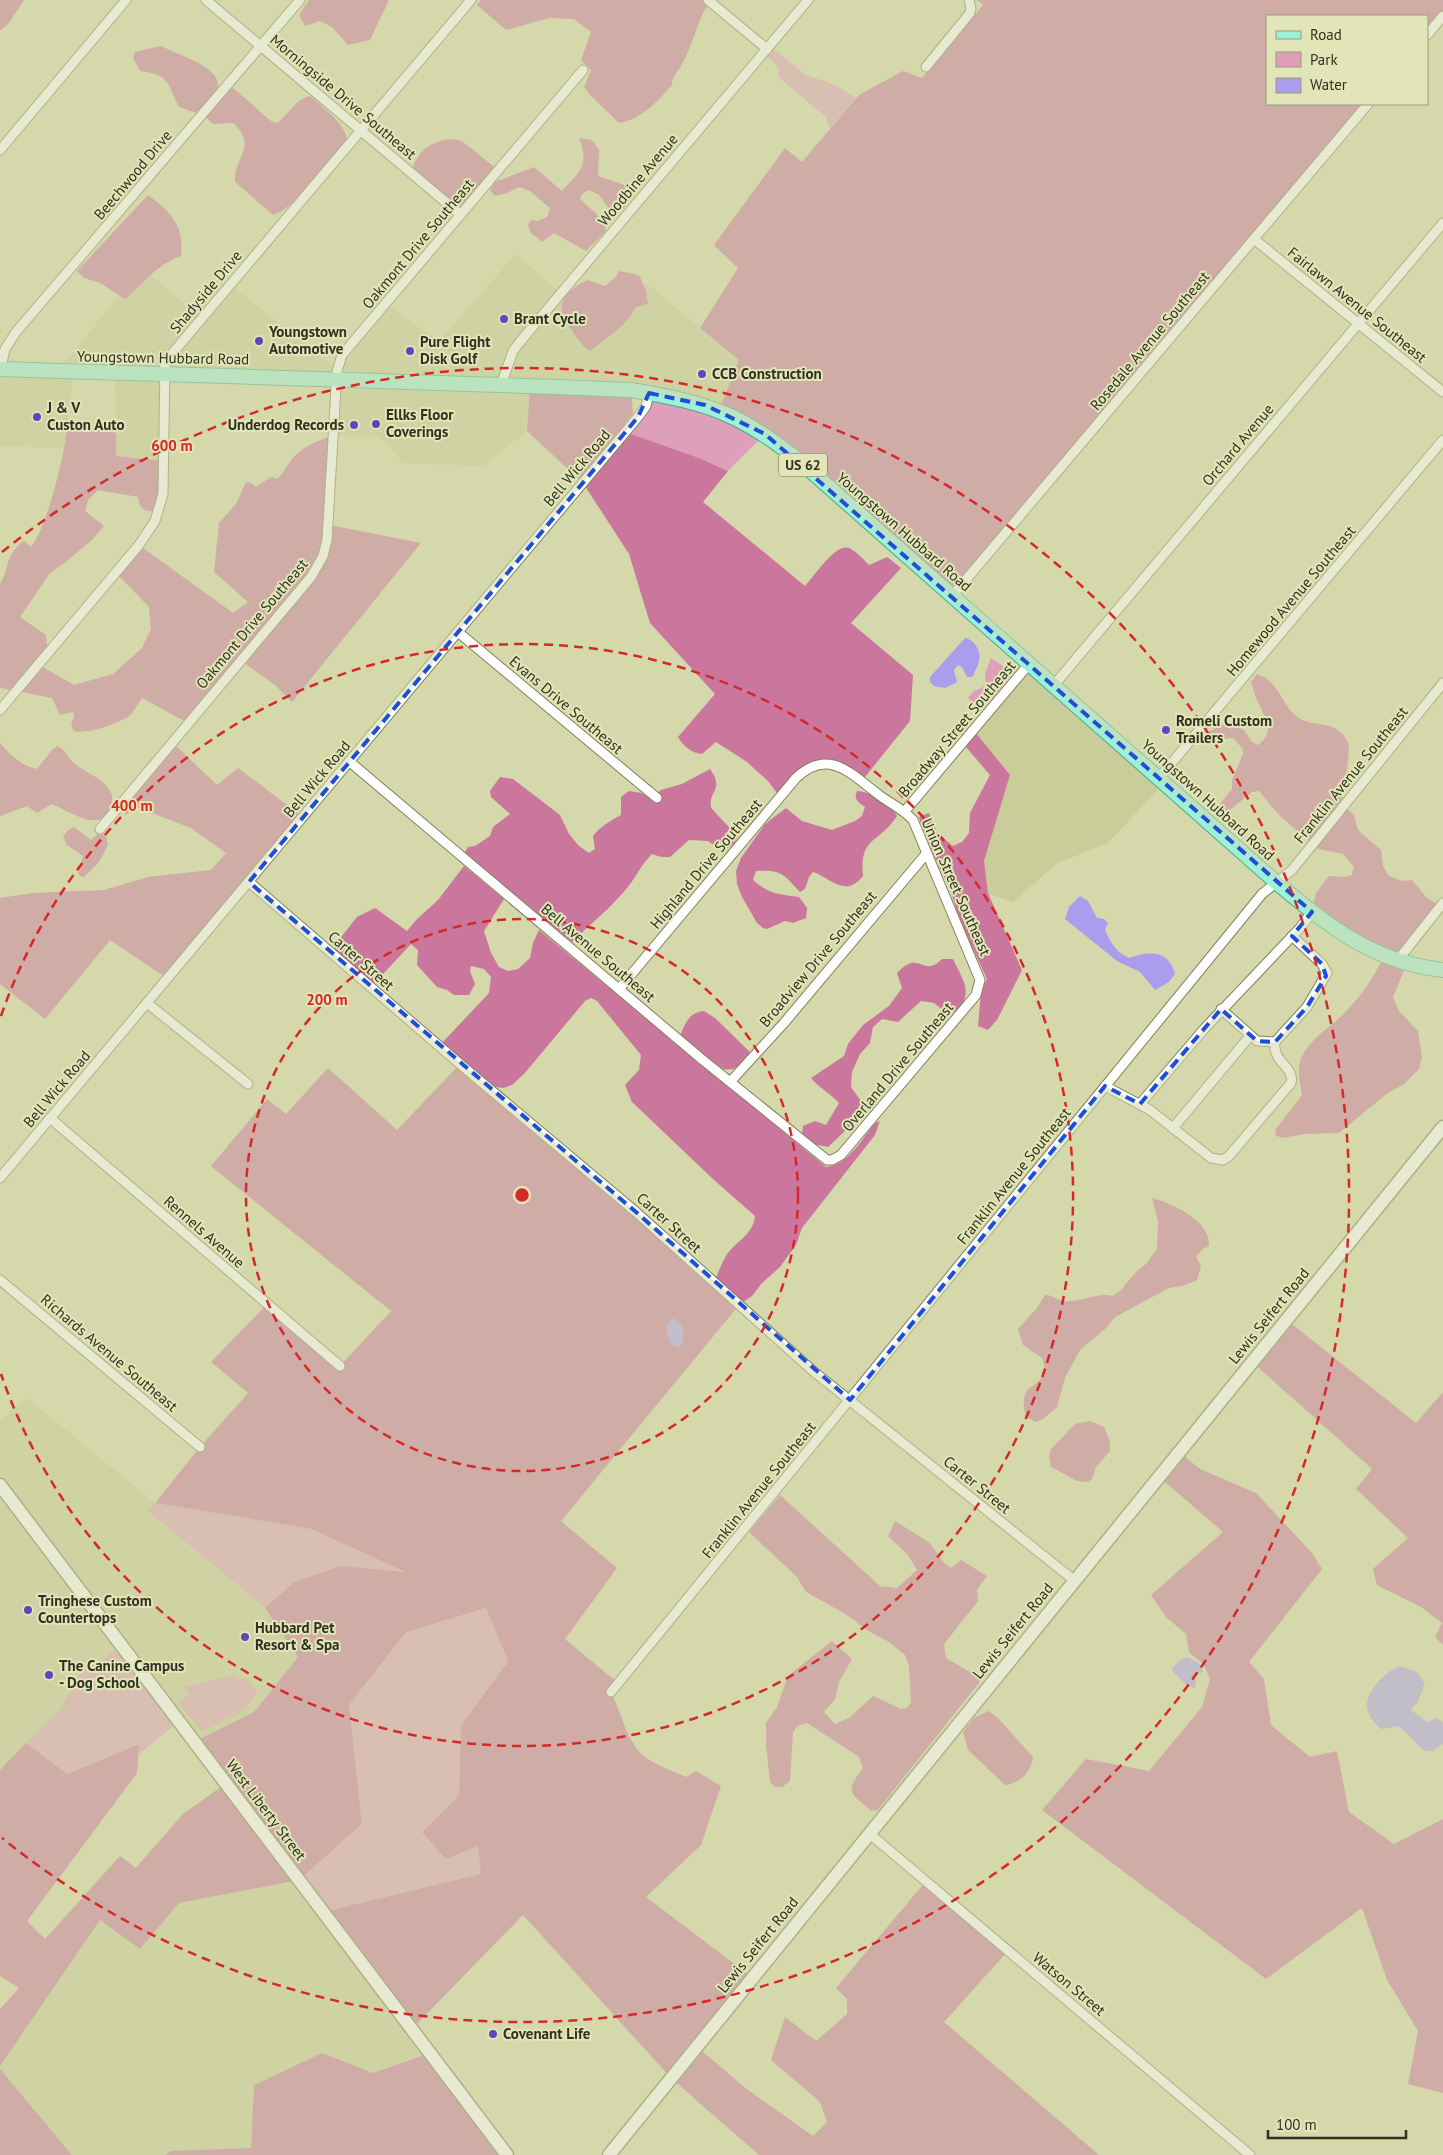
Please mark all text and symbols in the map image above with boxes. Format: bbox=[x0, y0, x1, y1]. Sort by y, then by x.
legend bbox=[1266, 15, 1428, 105]
text: Road bbox=[1310, 25, 1342, 44]
street label: Morningside Drive Southeast bbox=[266, 30, 420, 163]
text: Park bbox=[1310, 50, 1338, 69]
text: Water bbox=[1310, 75, 1347, 94]
street label: Beechwood Drive bbox=[90, 126, 176, 223]
street label: Woodbine Avenue bbox=[594, 130, 682, 230]
street label: Oakmont Drive Southeast bbox=[358, 175, 478, 313]
street label: Fairlawn Avenue Southeast bbox=[1284, 243, 1431, 367]
street label: Shadyside Drive bbox=[165, 246, 246, 337]
street label: Rosedale Avenue Southeast bbox=[1086, 267, 1213, 414]
place label: Brant Cycle bbox=[514, 309, 586, 328]
marker: Brant Cycle bbox=[498, 313, 510, 325]
place label: Youngstown Automotive bbox=[268, 322, 347, 358]
place label: Pure Flight Disk Golf bbox=[420, 332, 491, 368]
marker: Youngstown Automotive bbox=[253, 335, 265, 347]
marker: Pure Flight Disk Golf bbox=[404, 345, 416, 357]
street label: Youngstown Hubbard Road bbox=[77, 346, 249, 369]
place label: CCB Construction bbox=[712, 364, 822, 383]
marker: CCB Construction bbox=[696, 368, 708, 380]
place label: J & V Custon Auto bbox=[46, 398, 125, 434]
street label: Orchard Avenue bbox=[1198, 400, 1277, 490]
place label: Ellks Floor Coverings bbox=[386, 405, 454, 441]
marker: J & V Custon Auto bbox=[31, 411, 43, 423]
place label: Underdog Records bbox=[228, 415, 344, 434]
marker: Ellks Floor Coverings bbox=[370, 418, 382, 430]
marker: Underdog Records bbox=[348, 419, 360, 431]
street label: Bell Wick Road bbox=[539, 425, 614, 510]
text: 600 m bbox=[151, 436, 193, 455]
road number: US 62 bbox=[779, 454, 827, 476]
street label: Youngstown Hubbard Road bbox=[833, 468, 976, 595]
street label: Homewood Avenue Southeast bbox=[1222, 521, 1359, 680]
street label: Oakmont Drive Southeast bbox=[192, 555, 312, 693]
street label: Evans Drive Southeast bbox=[506, 651, 627, 758]
street label: Broadway Street Southeast bbox=[894, 657, 1019, 801]
street label: Franklin Avenue Southeast bbox=[1290, 702, 1412, 847]
place label: Romeli Custom Trailers bbox=[1176, 711, 1272, 747]
marker: Romeli Custom Trailers bbox=[1160, 724, 1172, 736]
street label: Youngstown Hubbard Road bbox=[1138, 735, 1279, 864]
street label: Bell Wick Road bbox=[279, 736, 354, 821]
street label: Highland Drive Southeast bbox=[646, 795, 766, 933]
text: 400 m bbox=[111, 796, 153, 815]
street label: Union Street Southeast bbox=[918, 815, 995, 958]
street label: Broadview Drive Southeast bbox=[755, 887, 880, 1031]
street label: Bell Avenue Southeast bbox=[537, 899, 659, 1006]
street label: Carter Street bbox=[324, 927, 398, 994]
text: 200 m bbox=[306, 990, 348, 1009]
street label: Overland Drive Southeast bbox=[838, 998, 957, 1135]
street label: Bell Wick Road bbox=[19, 1046, 94, 1131]
street label: Franklin Avenue Southeast bbox=[953, 1103, 1075, 1248]
centre of rings bbox=[513, 1186, 531, 1204]
street label: Carter Street bbox=[633, 1188, 706, 1257]
street label: Rennels Avenue bbox=[160, 1191, 249, 1272]
street label: Lewis Seifert Road bbox=[1224, 1264, 1313, 1367]
street label: Richards Avenue Southeast bbox=[37, 1290, 182, 1416]
street label: Franklin Avenue Southeast bbox=[698, 1417, 820, 1562]
street label: Carter Street bbox=[940, 1452, 1015, 1518]
street label: Lewis Seifert Road bbox=[968, 1579, 1057, 1682]
place label: Tringhese Custom Countertops bbox=[38, 1591, 152, 1627]
marker: Tringhese Custom Countertops bbox=[22, 1604, 34, 1616]
place label: Hubbard Pet Resort & Spa bbox=[255, 1618, 340, 1654]
marker: Hubbard Pet Resort & Spa bbox=[239, 1631, 251, 1643]
place label: The Canine Campus - Dog School bbox=[59, 1656, 184, 1692]
marker: The Canine Campus - Dog School bbox=[43, 1669, 55, 1681]
street label: West Liberty Street bbox=[222, 1755, 311, 1864]
street label: Lewis Seifert Road bbox=[713, 1893, 802, 1996]
street label: Watson Street bbox=[1029, 1948, 1110, 2020]
place label: Covenant Life bbox=[503, 2024, 591, 2043]
marker: Covenant Life bbox=[487, 2028, 499, 2040]
scale bar bbox=[1268, 2108, 1406, 2140]
text: 100 m bbox=[1276, 2115, 1317, 2134]

